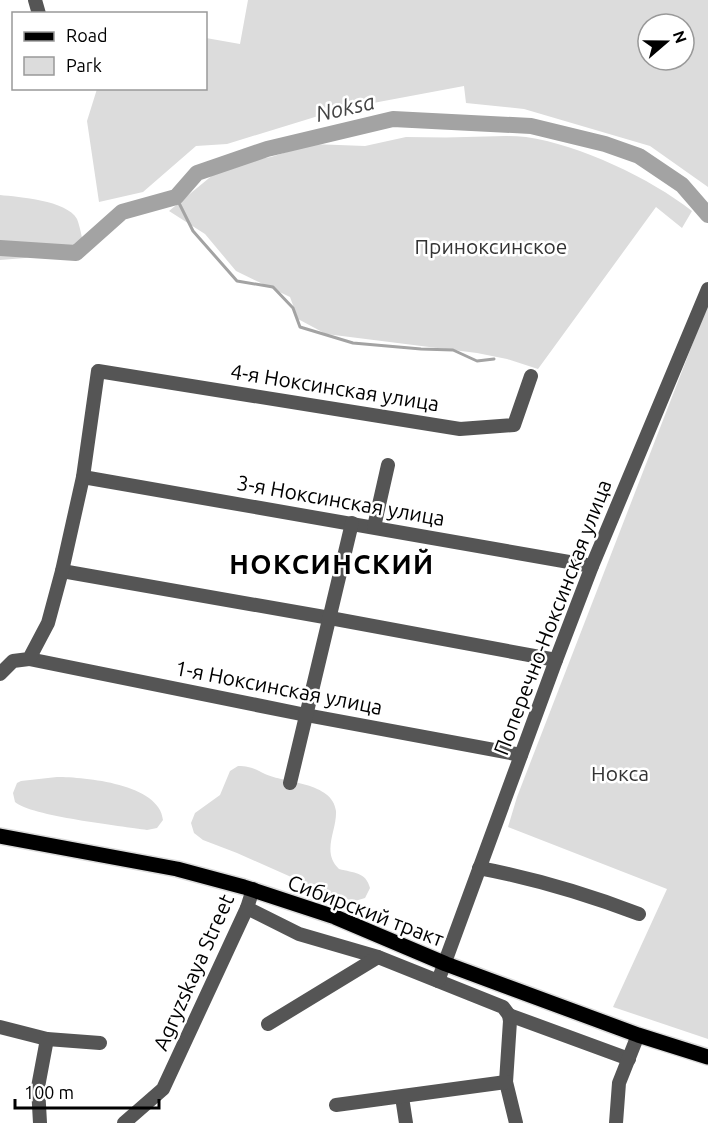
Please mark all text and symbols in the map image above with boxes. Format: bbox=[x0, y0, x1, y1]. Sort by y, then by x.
legend bbox=[12, 12, 207, 90]
north arrow bbox=[636, 12, 696, 72]
text: Road bbox=[66, 25, 108, 45]
text: N bbox=[670, 28, 691, 46]
text: Park bbox=[66, 55, 102, 75]
water label: Noksa bbox=[313, 88, 377, 126]
park label: Приноксинское bbox=[415, 234, 567, 258]
street label: 4-я Ноксинская улица bbox=[229, 359, 441, 415]
street label: 3-я Ноксинская улица bbox=[235, 470, 447, 530]
street label: Поперечно-Ноксинская улица bbox=[488, 476, 616, 758]
district label: НОКСИНСКИЙ bbox=[229, 548, 435, 579]
street label: 1-я Ноксинская улица bbox=[173, 655, 385, 719]
park label: Нокса bbox=[591, 761, 649, 785]
street label: Сибирский тракт bbox=[285, 869, 448, 951]
street label: Agryzskaya Street bbox=[148, 890, 238, 1054]
scale bar bbox=[15, 1072, 159, 1110]
text: 100 m bbox=[24, 1082, 74, 1102]

